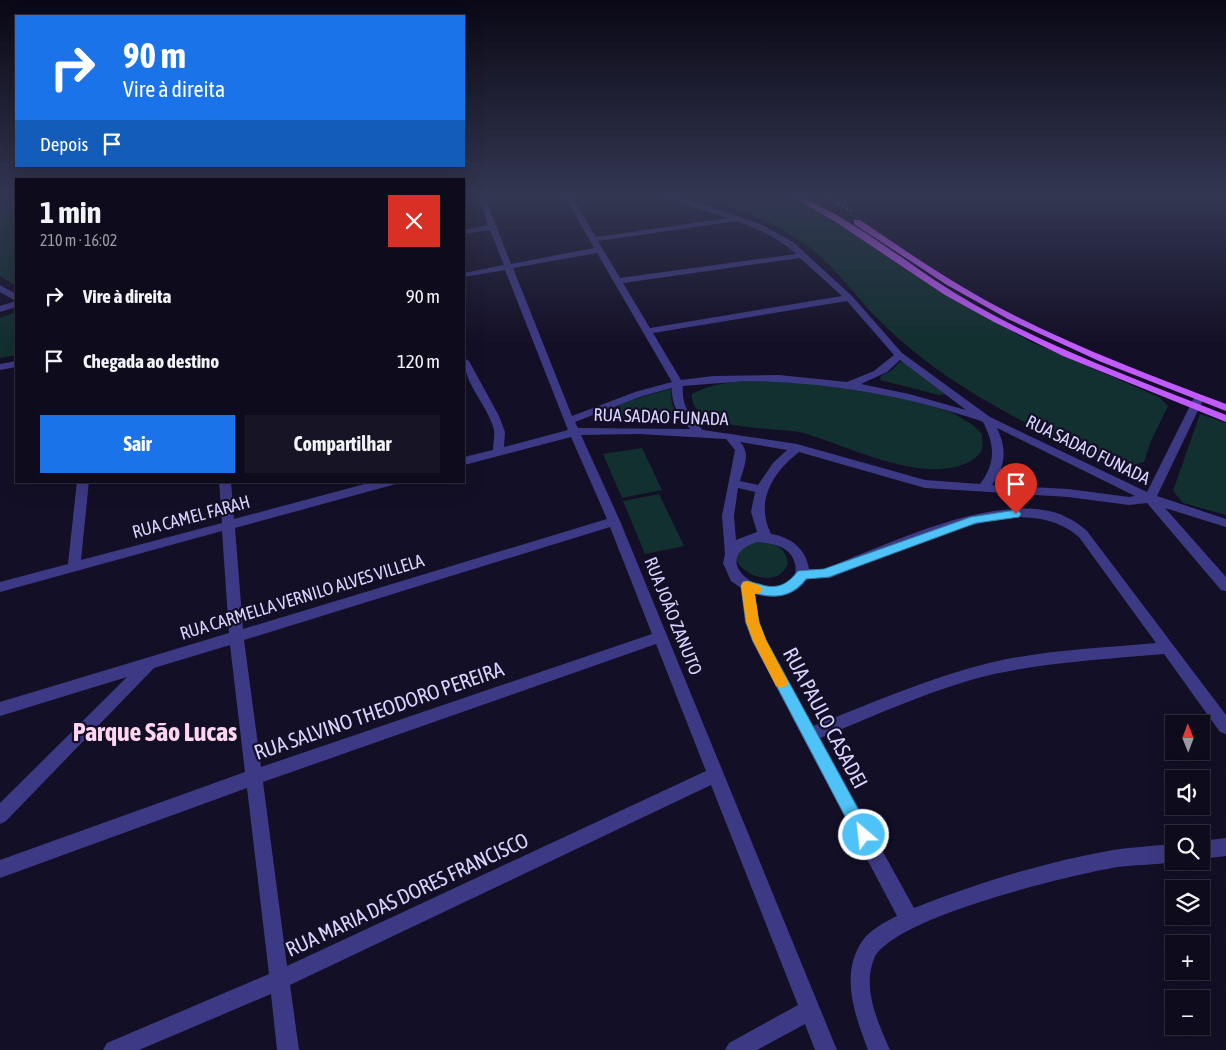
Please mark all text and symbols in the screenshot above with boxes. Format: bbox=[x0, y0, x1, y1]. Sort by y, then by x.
icon: right bbox=[40, 35, 105, 100]
text: 90 m bbox=[123, 35, 186, 75]
text: Vire à direita bbox=[123, 76, 225, 102]
icon: arrive bbox=[98, 130, 126, 158]
text: Depois bbox=[40, 133, 88, 155]
text: 1 min bbox=[40, 195, 101, 229]
button: close bbox=[388, 195, 440, 247]
text: 210 m · 16:02 bbox=[40, 231, 117, 249]
icon: right bbox=[40, 282, 68, 310]
text: Vire à direita bbox=[83, 285, 171, 307]
text: 90 m bbox=[406, 285, 440, 307]
icon: arrive bbox=[40, 347, 68, 375]
text: Chegada ao destino bbox=[83, 350, 219, 372]
text: 120 m bbox=[397, 350, 440, 372]
street label: RUA SADAO FUNADA bbox=[593, 404, 729, 429]
street label: RUA SADAO FUNADA bbox=[1023, 410, 1154, 489]
button: Sair bbox=[40, 415, 235, 473]
button: Compartilhar bbox=[245, 415, 440, 473]
pin bbox=[995, 463, 1037, 514]
icon: arrive bbox=[1002, 470, 1030, 498]
street label: RUA CAMEL FARAH bbox=[130, 491, 252, 542]
street label: RUA CARMELLA VERNILO ALVES VILLELA bbox=[177, 549, 427, 644]
street label: RUA JOÃO ZANUTO bbox=[640, 554, 707, 678]
street label: RUA PAULO CASADEI bbox=[779, 643, 873, 792]
street label: RUA SALVINO THEODORO PEREIRA bbox=[251, 656, 507, 764]
north arrow bbox=[1165, 715, 1210, 760]
map controls bbox=[1165, 715, 1210, 1035]
district label: Parque São Lucas bbox=[73, 717, 237, 747]
button: sound bbox=[1165, 770, 1210, 815]
position arrow bbox=[837, 808, 889, 860]
button: search bbox=[1165, 825, 1210, 870]
street label: RUA MARIA DAS DORES FRANCISCO bbox=[281, 827, 532, 961]
button: layers bbox=[1165, 880, 1210, 925]
button: + bbox=[1165, 935, 1210, 980]
button: − bbox=[1165, 990, 1210, 1035]

